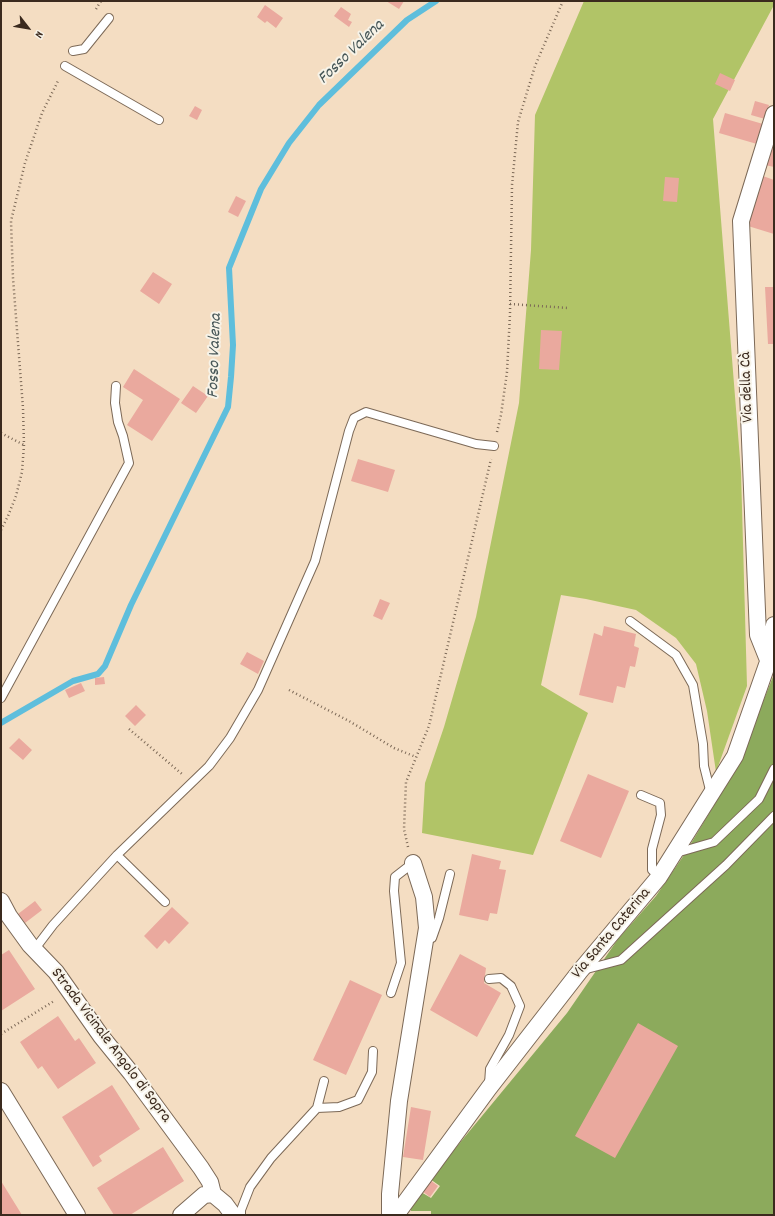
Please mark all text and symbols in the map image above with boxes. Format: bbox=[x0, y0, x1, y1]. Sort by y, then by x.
north arrow bbox=[8, 8, 48, 48]
water label: Fosso Valena bbox=[315, 16, 389, 90]
text: N bbox=[30, 28, 47, 41]
water label: Fosso Valena bbox=[204, 313, 228, 399]
street label: Via della Cà bbox=[737, 351, 759, 423]
street label: Via Santa Caterina bbox=[568, 885, 656, 983]
street label: Strada Vicinale Angolo di Sopra bbox=[46, 965, 174, 1127]

